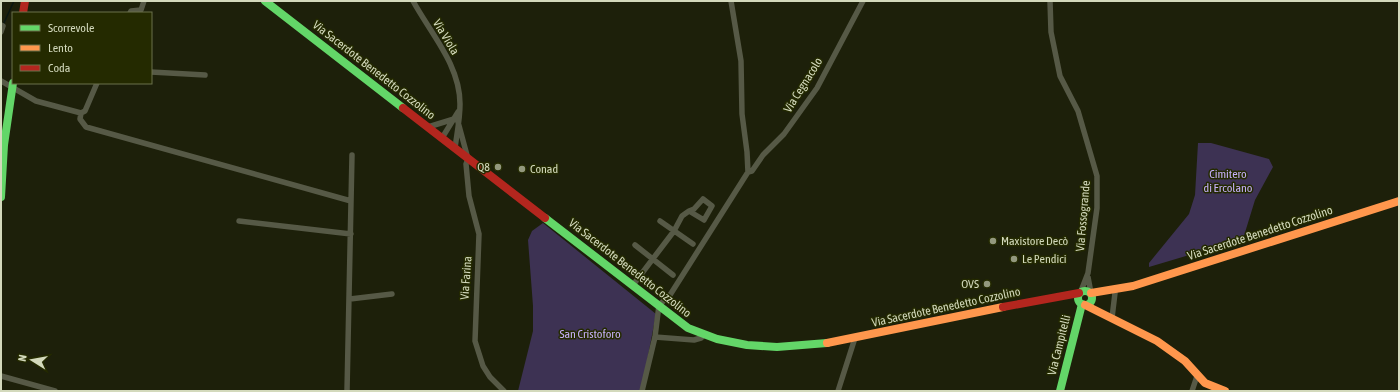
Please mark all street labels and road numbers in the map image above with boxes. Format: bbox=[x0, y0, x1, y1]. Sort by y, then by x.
street label: Via Viola bbox=[430, 17, 462, 57]
street label: Via Sacerdote Benedetto Cozzolino bbox=[310, 18, 438, 122]
street label: Via Cegnacolo bbox=[781, 55, 826, 115]
street label: Via Fossogrande bbox=[1073, 180, 1093, 252]
street label: Via Sacerdote Benedetto Cozzolino bbox=[1186, 203, 1335, 263]
street label: Via Sacerdote Benedetto Cozzolino bbox=[566, 216, 694, 320]
street label: Via Farina bbox=[457, 256, 475, 300]
street label: Via Sacerdote Benedetto Cozzolino bbox=[870, 284, 1022, 330]
street label: Via Campitelli bbox=[1045, 313, 1073, 377]

